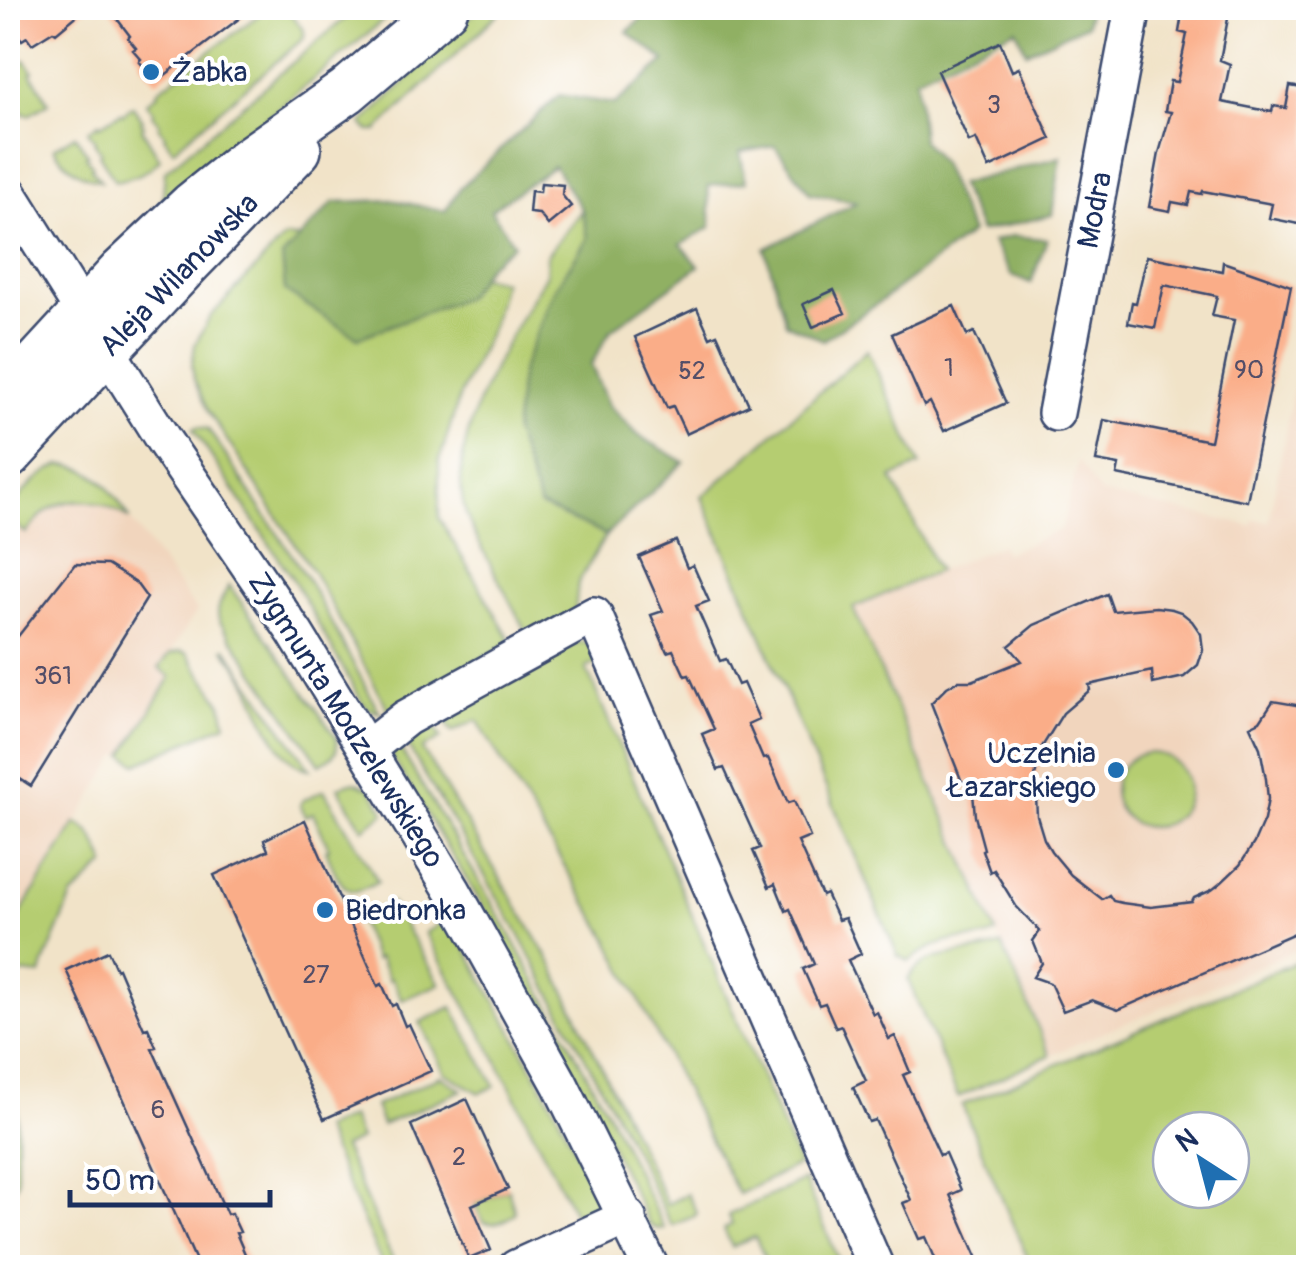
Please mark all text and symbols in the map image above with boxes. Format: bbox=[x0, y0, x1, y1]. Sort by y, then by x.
place label: Żabka bbox=[171, 54, 248, 91]
marker: Żabka bbox=[140, 61, 162, 83]
house number: 3 bbox=[987, 90, 1001, 121]
street label: Modra bbox=[1069, 169, 1121, 251]
street label: Aleja Wilanowska bbox=[92, 185, 266, 365]
house number: 1 bbox=[944, 353, 954, 384]
house number: 90 bbox=[1234, 355, 1264, 386]
house number: 52 bbox=[678, 356, 706, 387]
street label: Zygmunta Modzelewskiego bbox=[240, 565, 452, 875]
house number: 361 bbox=[34, 661, 72, 692]
place label: Uczelnia Łazarskiego bbox=[945, 735, 1096, 806]
marker: Uczelnia Łazarskiego bbox=[1105, 759, 1127, 781]
place label: Biedronka bbox=[345, 892, 466, 929]
marker: Biedronka bbox=[314, 899, 336, 921]
house number: 27 bbox=[302, 960, 330, 991]
house number: 6 bbox=[151, 1095, 165, 1126]
north arrow bbox=[1151, 1110, 1251, 1210]
text: N bbox=[1169, 1121, 1205, 1161]
house number: 2 bbox=[452, 1142, 466, 1173]
scale bar bbox=[70, 1145, 270, 1207]
text: 50 m bbox=[85, 1162, 155, 1199]

